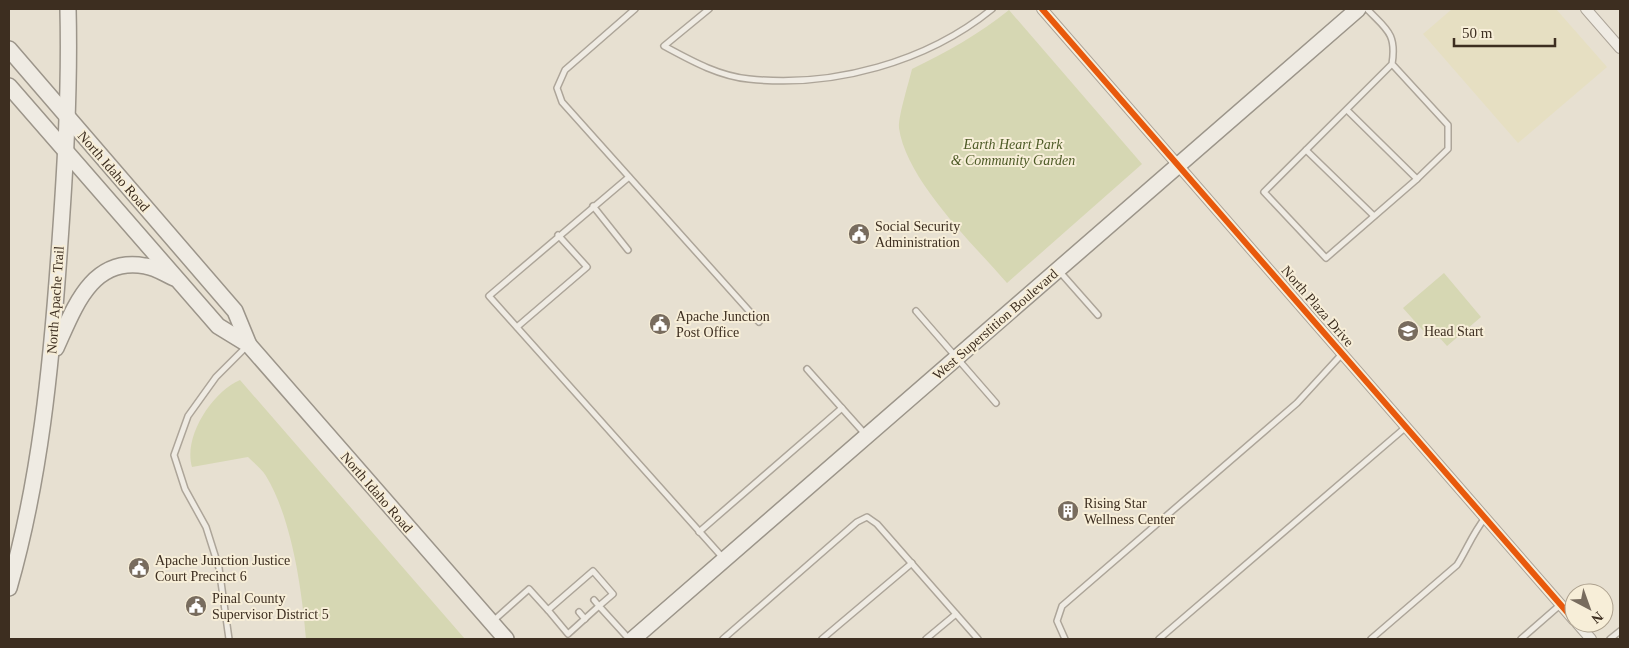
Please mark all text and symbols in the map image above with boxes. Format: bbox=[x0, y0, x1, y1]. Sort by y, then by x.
scale bar bbox=[1454, 15, 1555, 47]
text: 50 m bbox=[1462, 25, 1493, 41]
street label: North Idaho Road bbox=[75, 128, 152, 214]
park label: Earth Heart Park & Community Garden bbox=[951, 137, 1075, 168]
place label: Social Security Administration bbox=[875, 219, 960, 250]
public building icon: Social Security Administration bbox=[847, 222, 871, 246]
street label: North Apache Trail bbox=[44, 245, 67, 354]
street label: North Plaza Drive bbox=[1279, 263, 1357, 350]
street label: West Superstition Boulevard bbox=[930, 266, 1061, 383]
place label: Apache Junction Post Office bbox=[676, 309, 770, 340]
public building icon: Apache Junction Post Office bbox=[648, 312, 672, 336]
school or university icon: Head Start bbox=[1396, 319, 1420, 343]
place label: Head Start bbox=[1424, 324, 1484, 339]
street label: North Idaho Road bbox=[338, 449, 415, 535]
place label: Rising Star Wellness Center bbox=[1084, 496, 1175, 527]
building icon: Rising Star Wellness Center bbox=[1056, 499, 1080, 523]
place label: Apache Junction Justice Court Precinct 6 bbox=[155, 553, 290, 584]
public building icon: Apache Junction Justice Court Precinct 6 bbox=[127, 556, 151, 580]
north arrow bbox=[1564, 583, 1614, 633]
place label: Pinal County Supervisor District 5 bbox=[212, 591, 329, 622]
public building icon: Pinal County Supervisor District 5 bbox=[184, 594, 208, 618]
text: N bbox=[1588, 608, 1606, 626]

